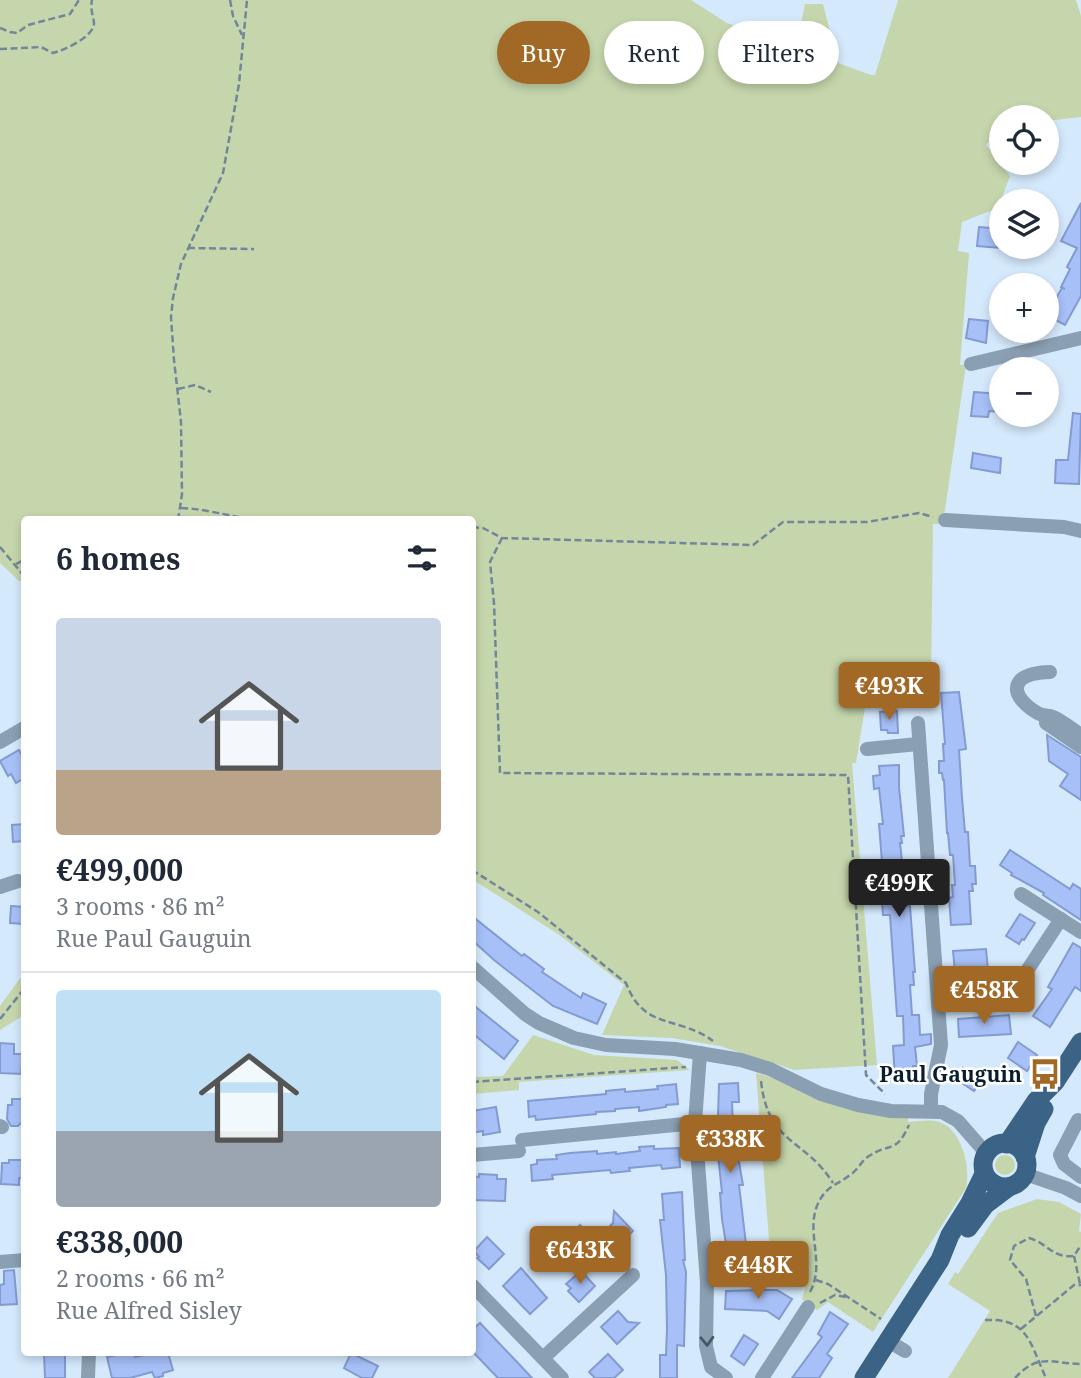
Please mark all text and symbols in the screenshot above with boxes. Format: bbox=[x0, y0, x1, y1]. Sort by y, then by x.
chip: Buy bbox=[497, 21, 590, 84]
chip: Rent bbox=[604, 21, 704, 84]
chip: Filters bbox=[718, 21, 839, 84]
map controls bbox=[989, 105, 1059, 427]
button: locate bbox=[989, 105, 1059, 175]
button: layers bbox=[989, 189, 1059, 259]
button: + bbox=[989, 273, 1059, 343]
button: − bbox=[989, 357, 1059, 427]
text: 6 homes bbox=[56, 538, 180, 579]
icon: filters bbox=[403, 539, 441, 577]
pin: €493K bbox=[840, 662, 938, 722]
icon: home bbox=[186, 663, 312, 789]
text: €493K bbox=[855, 669, 923, 701]
text: €499,000 bbox=[56, 849, 183, 890]
pin: €499K bbox=[850, 860, 948, 919]
text: €499K bbox=[865, 866, 933, 898]
text: 3 rooms · 86 m² bbox=[56, 890, 225, 922]
text: Rue Paul Gauguin bbox=[56, 922, 252, 954]
pin: €458K bbox=[935, 967, 1033, 1026]
text: €458K bbox=[950, 973, 1018, 1005]
icon: home bbox=[186, 1035, 312, 1161]
bus stop icon: Paul Gauguin bbox=[1028, 1057, 1062, 1091]
place label: Paul Gauguin bbox=[879, 1060, 1022, 1088]
pin: €338K bbox=[681, 1116, 779, 1175]
text: €338K bbox=[696, 1122, 764, 1154]
text: €338,000 bbox=[56, 1221, 183, 1262]
pin: €643K bbox=[531, 1226, 629, 1286]
text: €643K bbox=[546, 1233, 614, 1265]
pin: €448K bbox=[709, 1242, 807, 1301]
text: €448K bbox=[724, 1248, 792, 1280]
text: 2 rooms · 66 m² bbox=[56, 1262, 225, 1294]
text: Rue Alfred Sisley bbox=[56, 1294, 242, 1326]
one-way arrow bbox=[699, 1336, 714, 1347]

